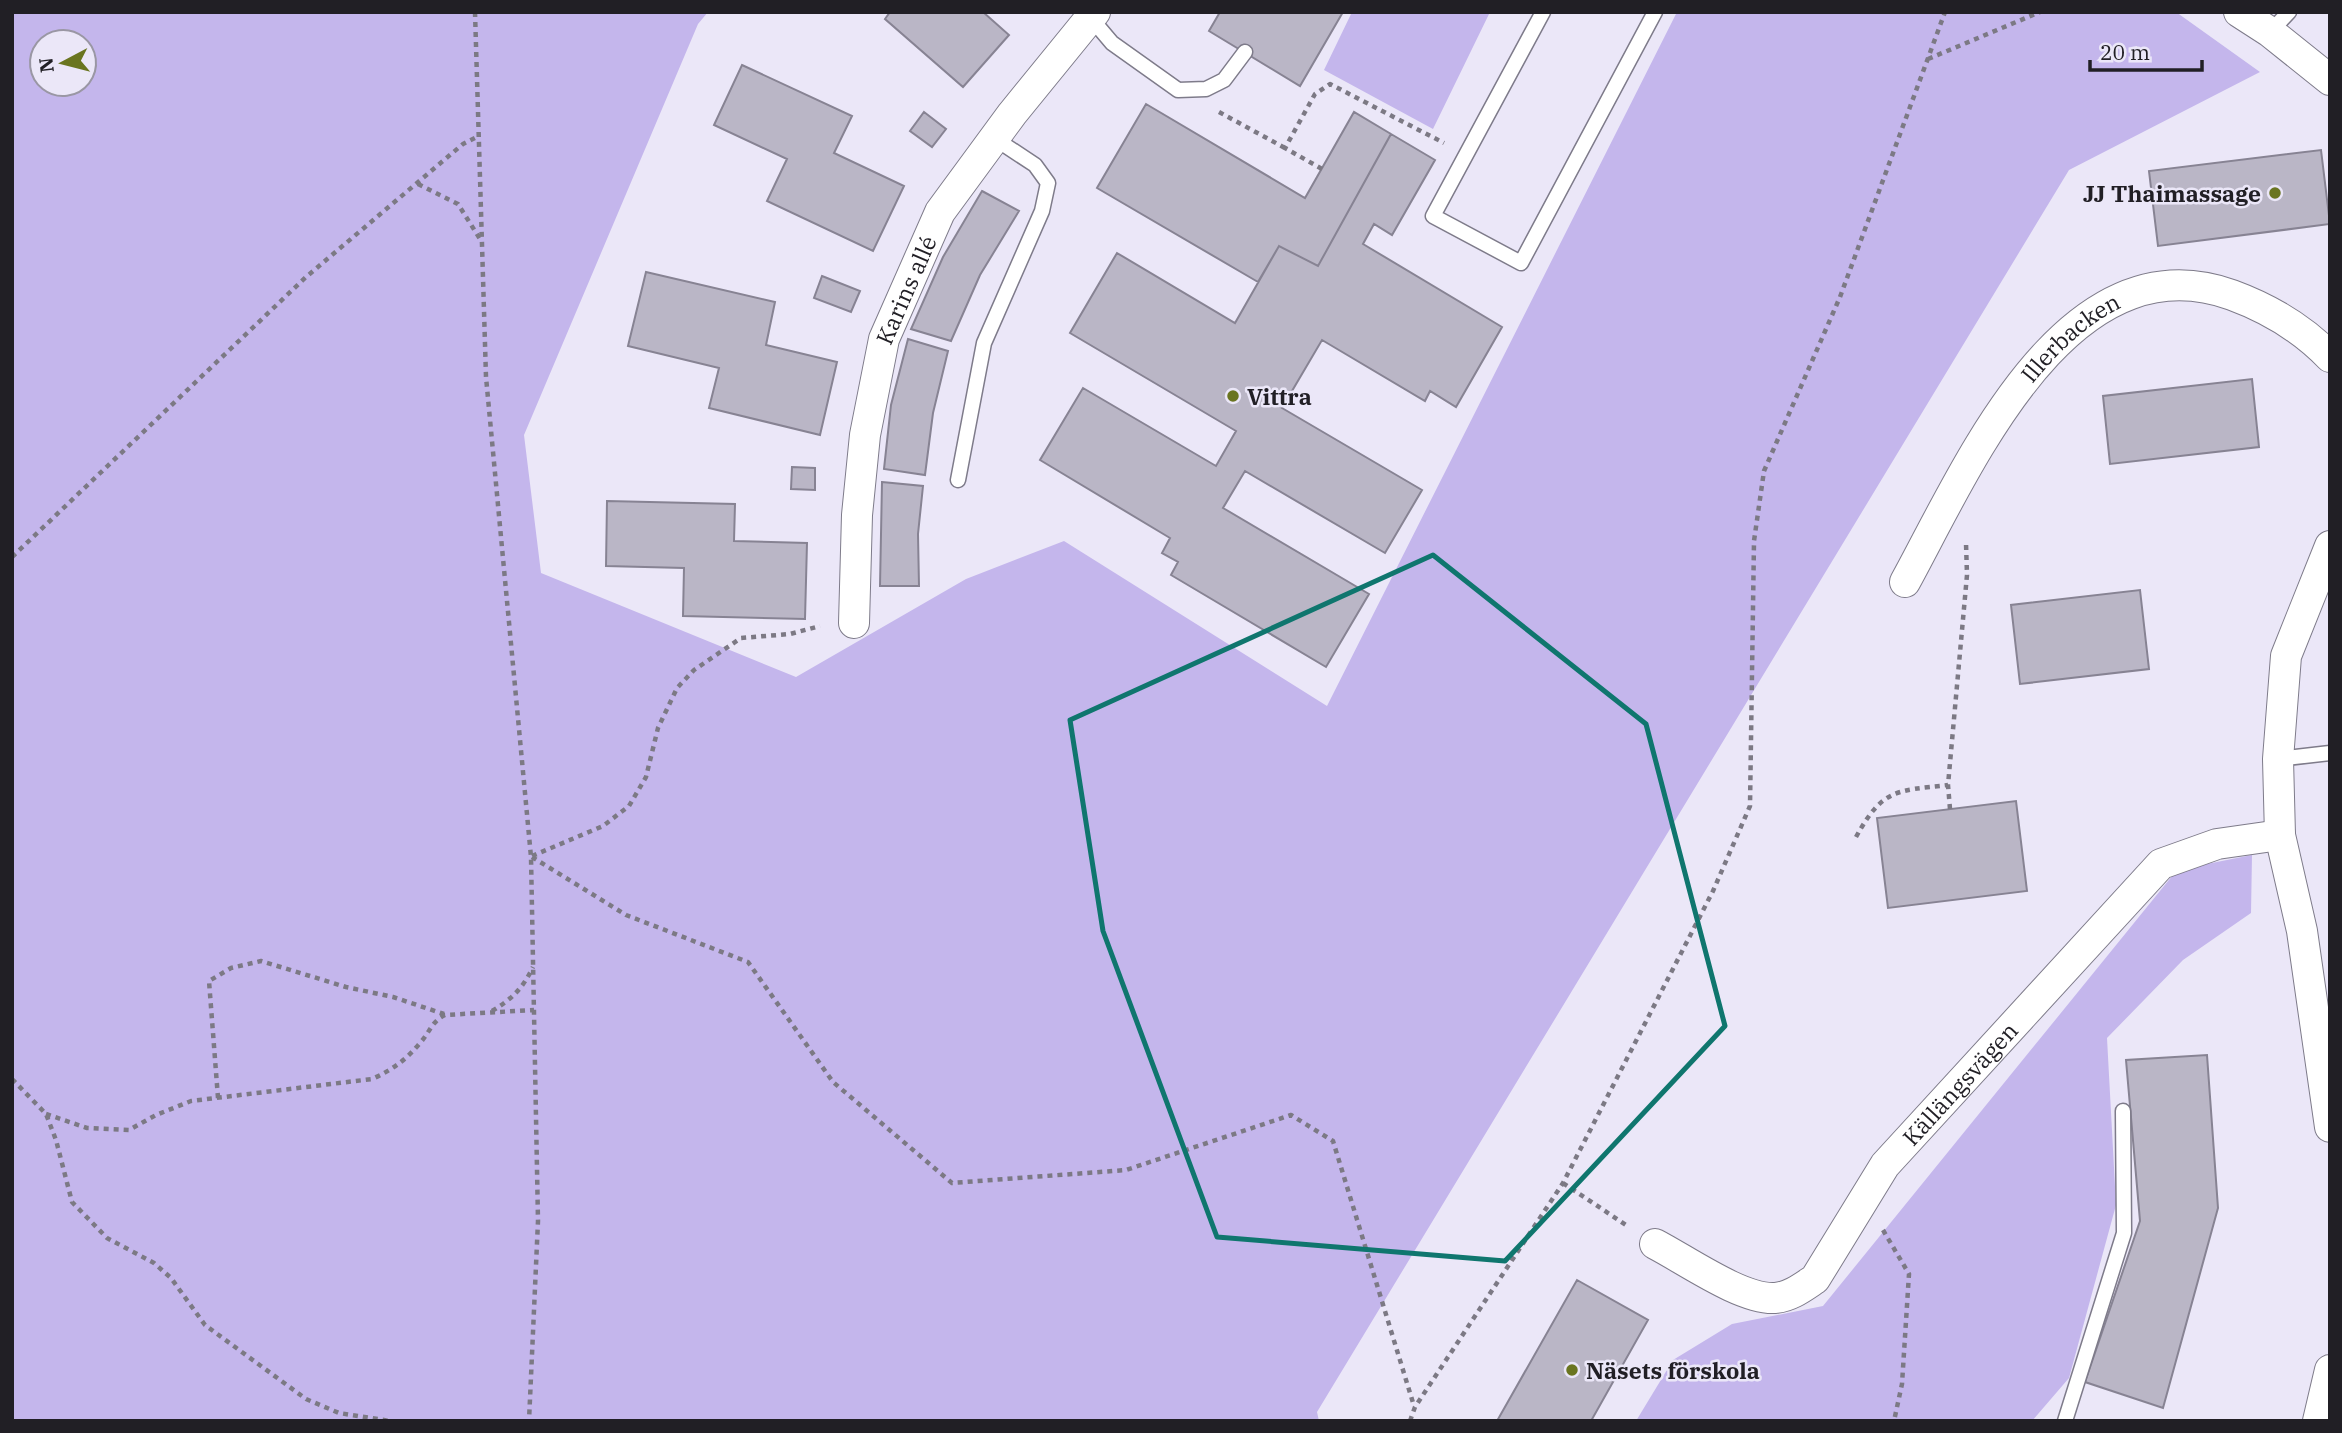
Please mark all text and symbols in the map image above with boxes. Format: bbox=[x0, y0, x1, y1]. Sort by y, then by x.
north arrow bbox=[28, 28, 98, 98]
scale bar bbox=[2090, 28, 2202, 72]
text: 20 m bbox=[2100, 38, 2150, 66]
text: N bbox=[33, 56, 59, 74]
place label: JJ Thaimassage bbox=[2083, 178, 2261, 208]
marker: JJ Thaimassage bbox=[2267, 185, 2283, 201]
street label: Karins allé bbox=[869, 231, 943, 349]
street label: Illerbacken bbox=[2014, 286, 2125, 388]
place label: Vittra bbox=[1247, 381, 1312, 411]
marker: Vittra bbox=[1225, 388, 1241, 404]
street label: Källängsvägen bbox=[1896, 1016, 2024, 1152]
place label: Näsets förskola bbox=[1586, 1355, 1760, 1385]
marker: Näsets förskola bbox=[1564, 1362, 1580, 1378]

